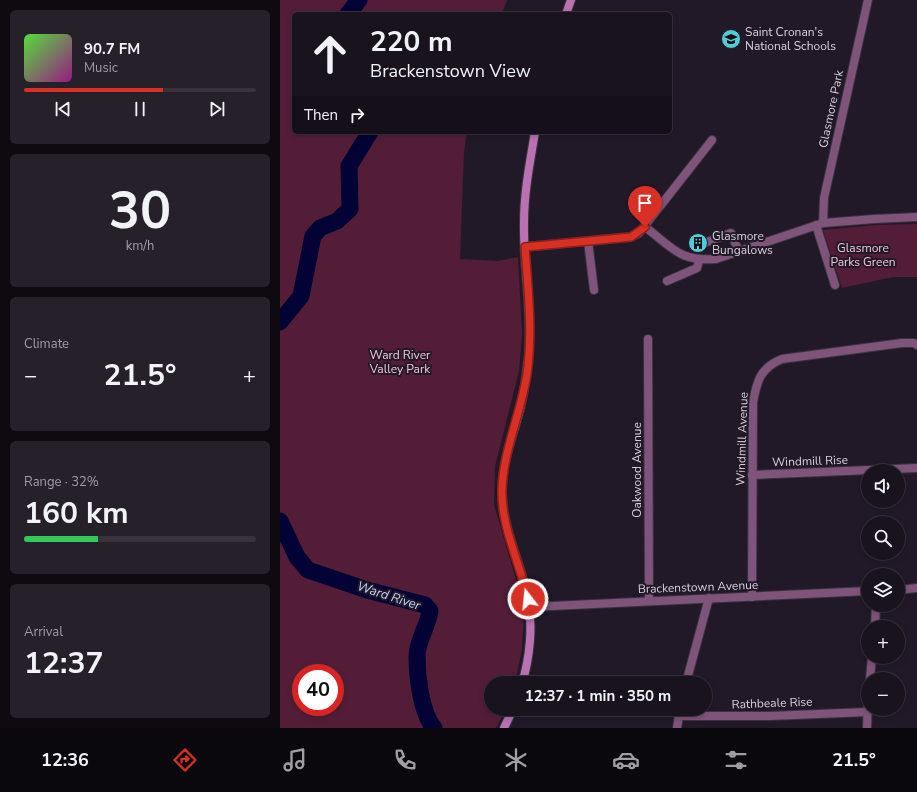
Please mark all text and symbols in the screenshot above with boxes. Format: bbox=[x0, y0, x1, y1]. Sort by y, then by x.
text: 220 m bbox=[370, 23, 453, 61]
place label: Saint Cronan's National Schools bbox=[745, 24, 836, 54]
icon: ahead bbox=[304, 28, 356, 80]
school or university icon: Saint Cronan's National Schools bbox=[720, 28, 742, 50]
text: 90.7 FM bbox=[84, 39, 140, 59]
text: Music bbox=[84, 59, 118, 77]
text: Brackenstown View bbox=[370, 59, 531, 83]
street label: Glasmore Park bbox=[815, 68, 847, 149]
icon: previous bbox=[52, 98, 74, 120]
icon: pause bbox=[129, 98, 151, 120]
icon: next bbox=[206, 98, 228, 120]
icon: right bbox=[346, 104, 368, 126]
text: Then bbox=[304, 105, 338, 125]
text: 30 bbox=[109, 175, 171, 246]
pin bbox=[628, 186, 662, 227]
icon: arrive bbox=[634, 192, 656, 214]
place label: Glasmore Bungalows bbox=[712, 228, 773, 258]
building icon: Glasmore Bungalows bbox=[687, 232, 709, 254]
text: km/h bbox=[126, 237, 154, 255]
park label: Glasmore Parks Green bbox=[830, 240, 896, 270]
text: Climate bbox=[24, 335, 69, 353]
park label: Ward River Valley Park bbox=[369, 347, 431, 377]
text: 21.5° bbox=[104, 355, 176, 396]
text: − bbox=[24, 361, 37, 391]
text: + bbox=[243, 361, 256, 391]
street label: Windmill Avenue bbox=[732, 392, 752, 486]
street label: Oakwood Avenue bbox=[629, 422, 645, 518]
street label: Windmill Rise bbox=[772, 452, 848, 470]
map controls bbox=[861, 464, 905, 716]
button: sound bbox=[861, 464, 905, 508]
text: Range · 32% bbox=[24, 473, 99, 491]
text: 160 km bbox=[24, 493, 129, 534]
button: search bbox=[861, 516, 905, 560]
button: layers bbox=[861, 568, 905, 612]
water label: Ward River bbox=[355, 577, 423, 615]
street label: Brackenstown Avenue bbox=[637, 577, 759, 597]
position arrow bbox=[507, 578, 549, 620]
button: + bbox=[861, 620, 905, 664]
text: Arrival bbox=[24, 623, 63, 641]
text: 12:37 bbox=[24, 643, 103, 684]
speed limit sign: 40 bbox=[292, 664, 344, 716]
button: − bbox=[861, 672, 905, 716]
text: 12:37 · 1 min · 350 m bbox=[525, 686, 671, 706]
street label: Rathbeale Rise bbox=[731, 694, 813, 712]
icon: directions bbox=[171, 746, 199, 774]
icon: music bbox=[281, 746, 309, 774]
icon: phone bbox=[391, 746, 419, 774]
icon: climate bbox=[502, 746, 530, 774]
icon: car bbox=[612, 746, 640, 774]
icon: filters bbox=[722, 746, 750, 774]
text: 12:36 bbox=[41, 748, 89, 772]
text: 21.5° bbox=[832, 748, 876, 772]

